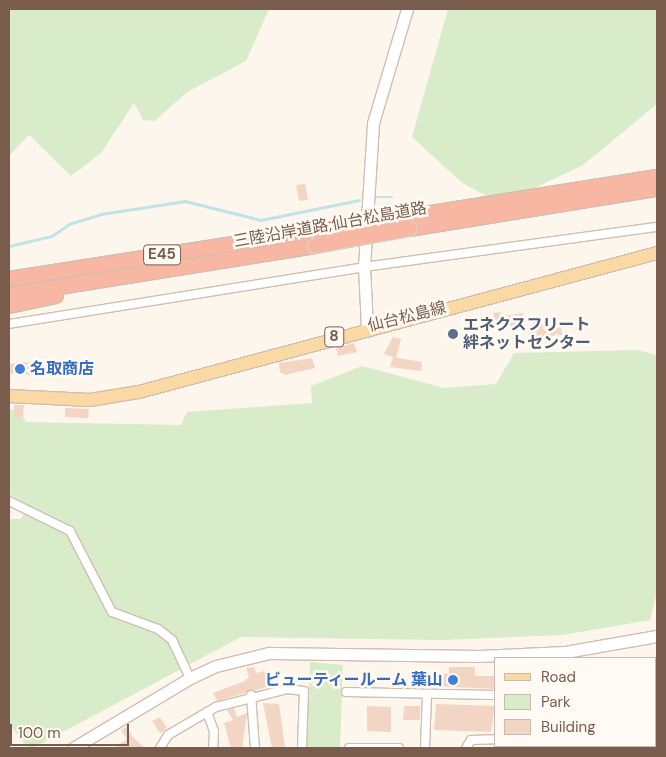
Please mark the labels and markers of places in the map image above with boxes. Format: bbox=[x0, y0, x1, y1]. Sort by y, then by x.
place label: エネクスフリート 絆ネットセンター bbox=[463, 315, 591, 353]
marker: エネクスフリート 絆ネットセンター bbox=[447, 328, 459, 340]
place label: 名取商店 bbox=[30, 359, 94, 379]
marker: 名取商店 bbox=[14, 363, 26, 375]
place label: ビューティールーム 葉山 bbox=[263, 670, 443, 690]
marker: ビューティールーム 葉山 bbox=[447, 674, 459, 686]

